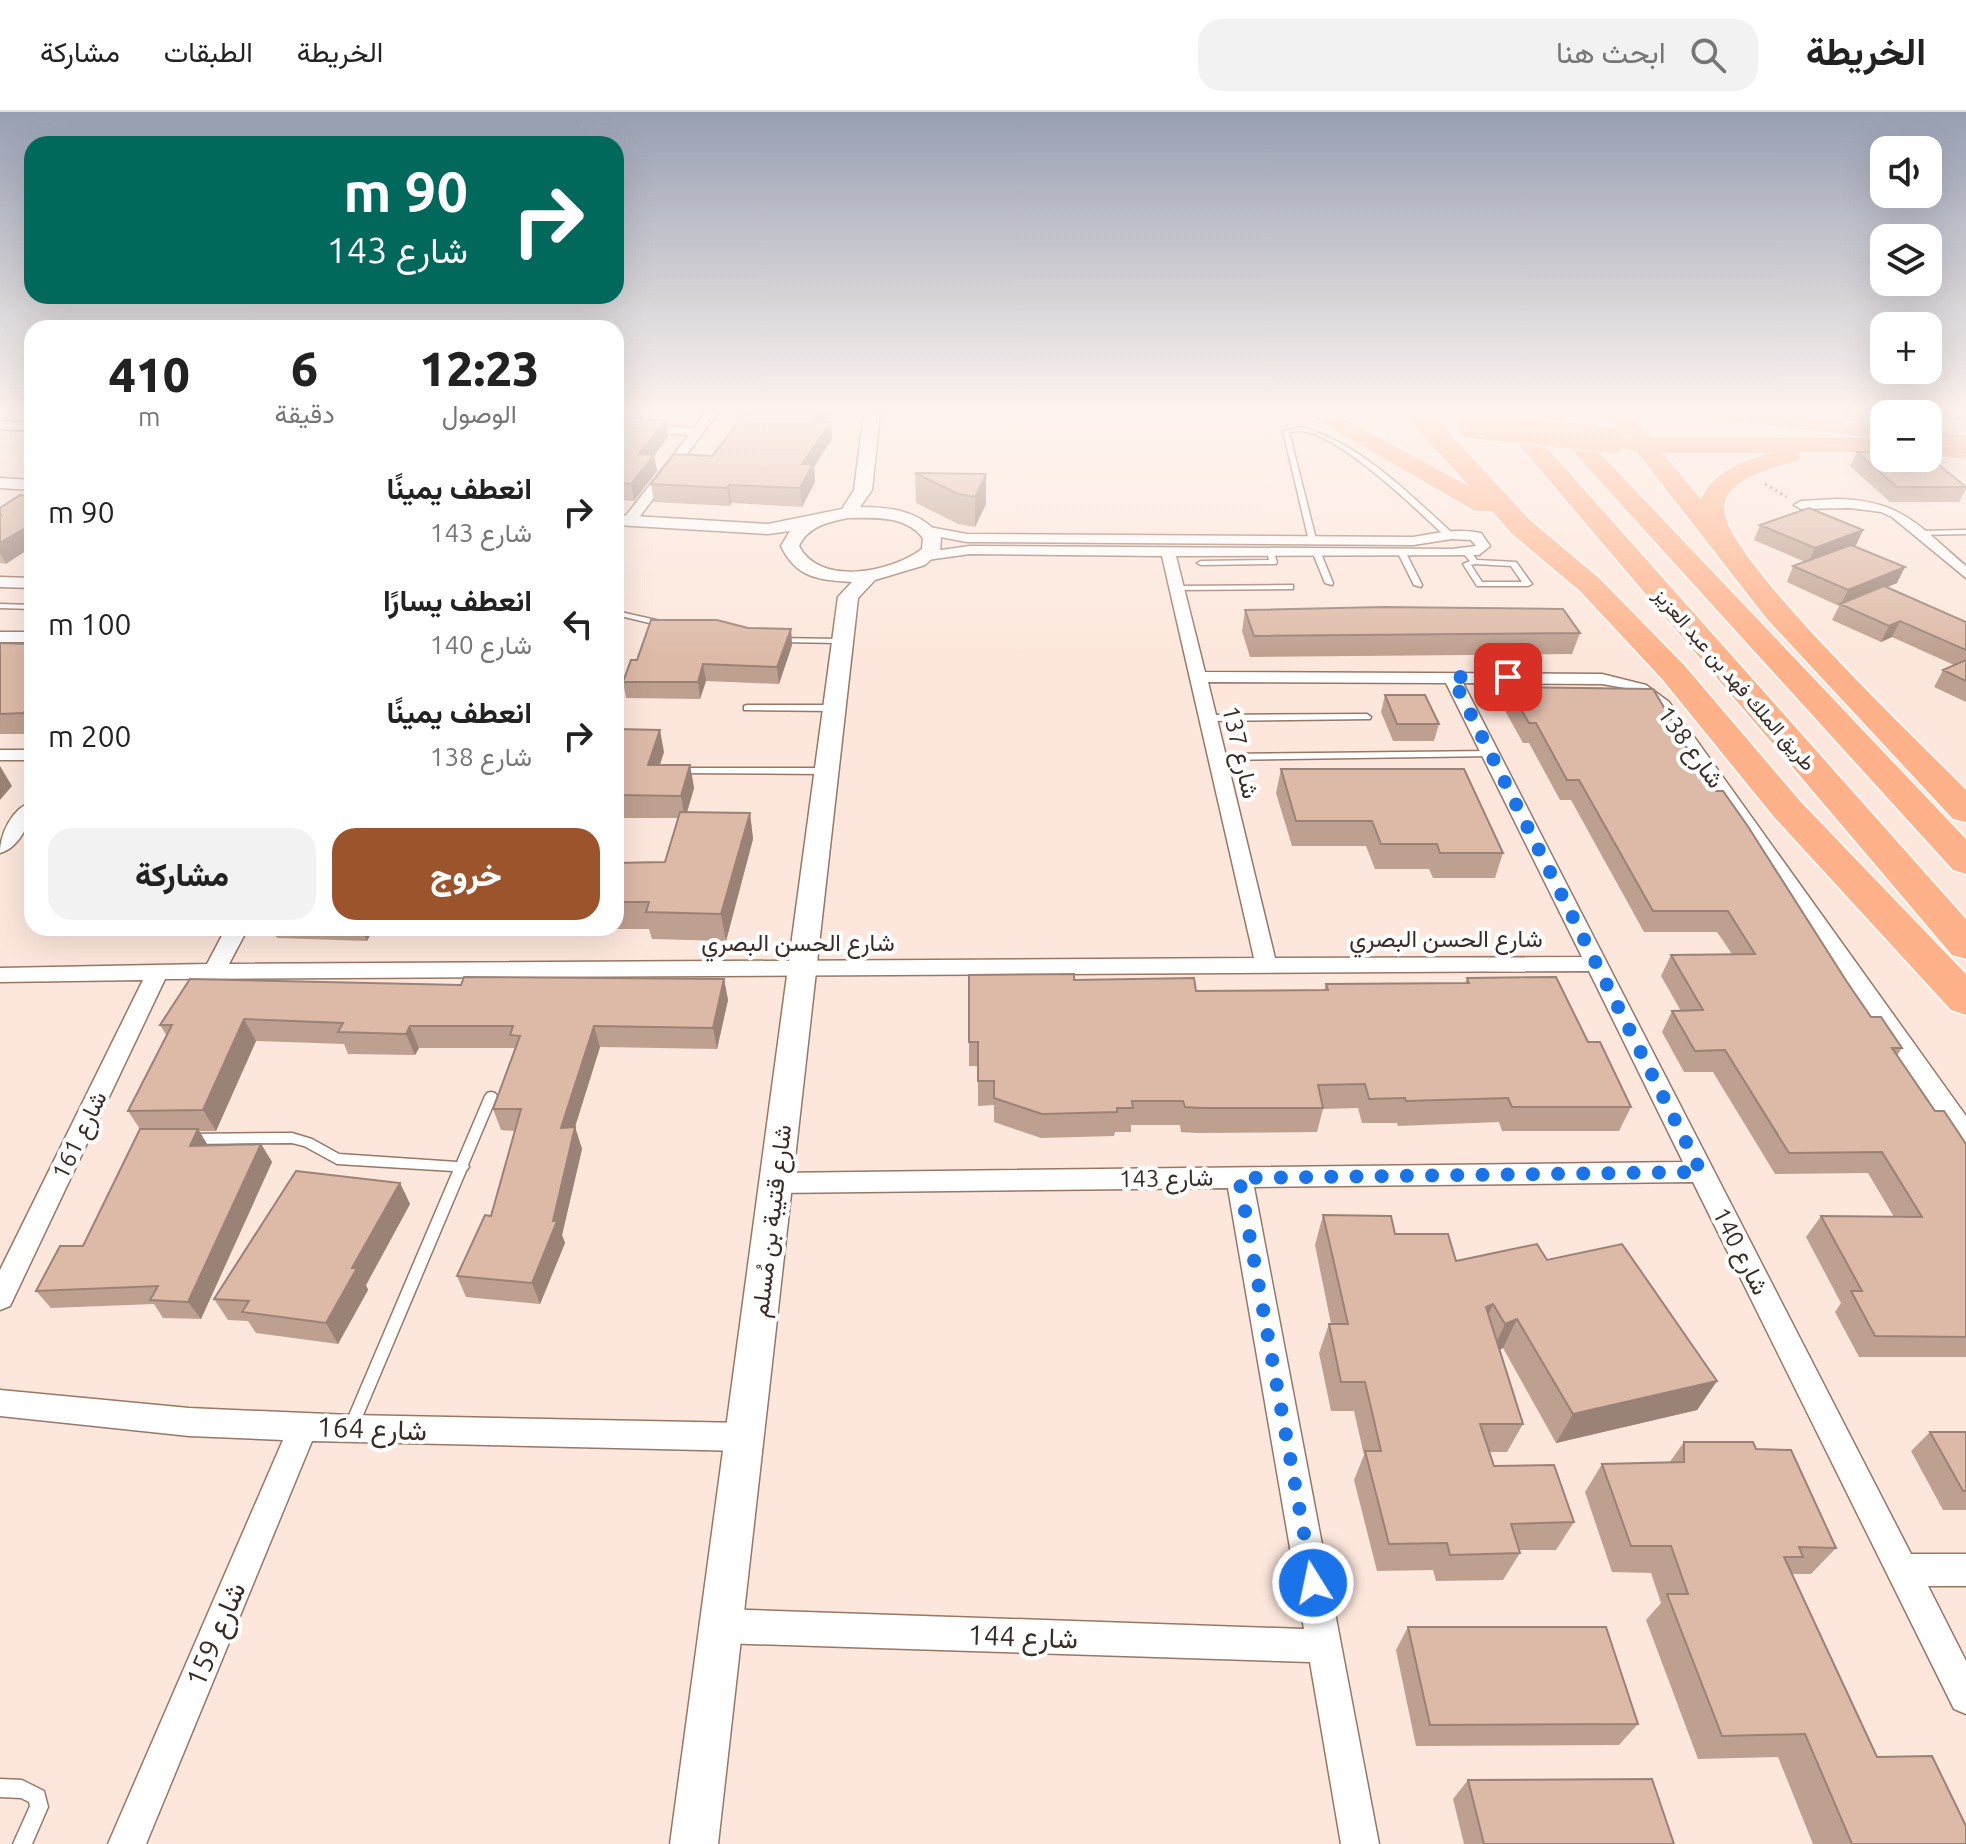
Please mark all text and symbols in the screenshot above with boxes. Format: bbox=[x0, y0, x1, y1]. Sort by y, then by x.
search box bbox=[1198, 19, 1758, 91]
text: الخريطة bbox=[1806, 30, 1926, 72]
icon: search bbox=[1686, 33, 1730, 77]
text: ابحث هنا bbox=[1556, 35, 1666, 69]
text: مشاركة bbox=[40, 36, 120, 67]
text: الطبقات bbox=[164, 36, 253, 67]
text: الخريطة bbox=[297, 36, 383, 67]
map controls bbox=[1870, 136, 1942, 472]
button: sound bbox=[1870, 136, 1942, 208]
text: 90 m bbox=[343, 160, 468, 223]
icon: right bbox=[496, 168, 600, 272]
button: layers bbox=[1870, 224, 1942, 296]
text: شارع 143 bbox=[326, 229, 468, 270]
button: + bbox=[1870, 312, 1942, 384]
text: 6 bbox=[291, 341, 318, 395]
text: 12:23 bbox=[419, 341, 539, 395]
text: 410 bbox=[109, 347, 190, 401]
text: دقيقة bbox=[274, 399, 335, 428]
text: الوصول bbox=[442, 399, 517, 428]
button: − bbox=[1870, 400, 1942, 472]
text: m bbox=[138, 402, 160, 431]
text: انعطف يمينًا bbox=[387, 471, 532, 505]
icon: right bbox=[556, 490, 600, 534]
text: 90 m bbox=[48, 495, 115, 529]
text: شارع 143 bbox=[430, 518, 532, 547]
street label: طريق الملك فهد بن عبد العزيز bbox=[1647, 582, 1820, 776]
text: انعطف يسارًا bbox=[383, 583, 532, 617]
icon: left bbox=[556, 602, 600, 646]
text: 100 m bbox=[48, 607, 132, 641]
text: شارع 140 bbox=[430, 630, 532, 659]
pin bbox=[1474, 643, 1542, 711]
icon: arrive bbox=[1486, 655, 1530, 699]
text: انعطف يمينًا bbox=[387, 695, 532, 729]
street label: شارع 138 bbox=[1650, 701, 1730, 795]
street label: شارع 137 bbox=[1214, 703, 1265, 802]
icon: right bbox=[556, 714, 600, 758]
text: 200 m bbox=[48, 719, 132, 753]
text: شارع 138 bbox=[430, 742, 532, 771]
button: مشاركة bbox=[48, 828, 316, 920]
button: خروج bbox=[332, 828, 600, 920]
street label: شارع الحسن البصري bbox=[1349, 925, 1543, 958]
street label: شارع الحسن البصري bbox=[701, 929, 895, 962]
street label: شارع 161 bbox=[46, 1087, 115, 1185]
street label: شارع قتيبة بن مُسلم bbox=[746, 1123, 799, 1319]
street label: شارع 143 bbox=[1119, 1164, 1213, 1195]
street label: شارع 140 bbox=[1705, 1203, 1774, 1301]
street label: شارع 164 bbox=[316, 1411, 428, 1449]
position arrow bbox=[1271, 1541, 1355, 1625]
street label: شارع 159 bbox=[179, 1577, 254, 1692]
street label: شارع 144 bbox=[967, 1619, 1079, 1657]

